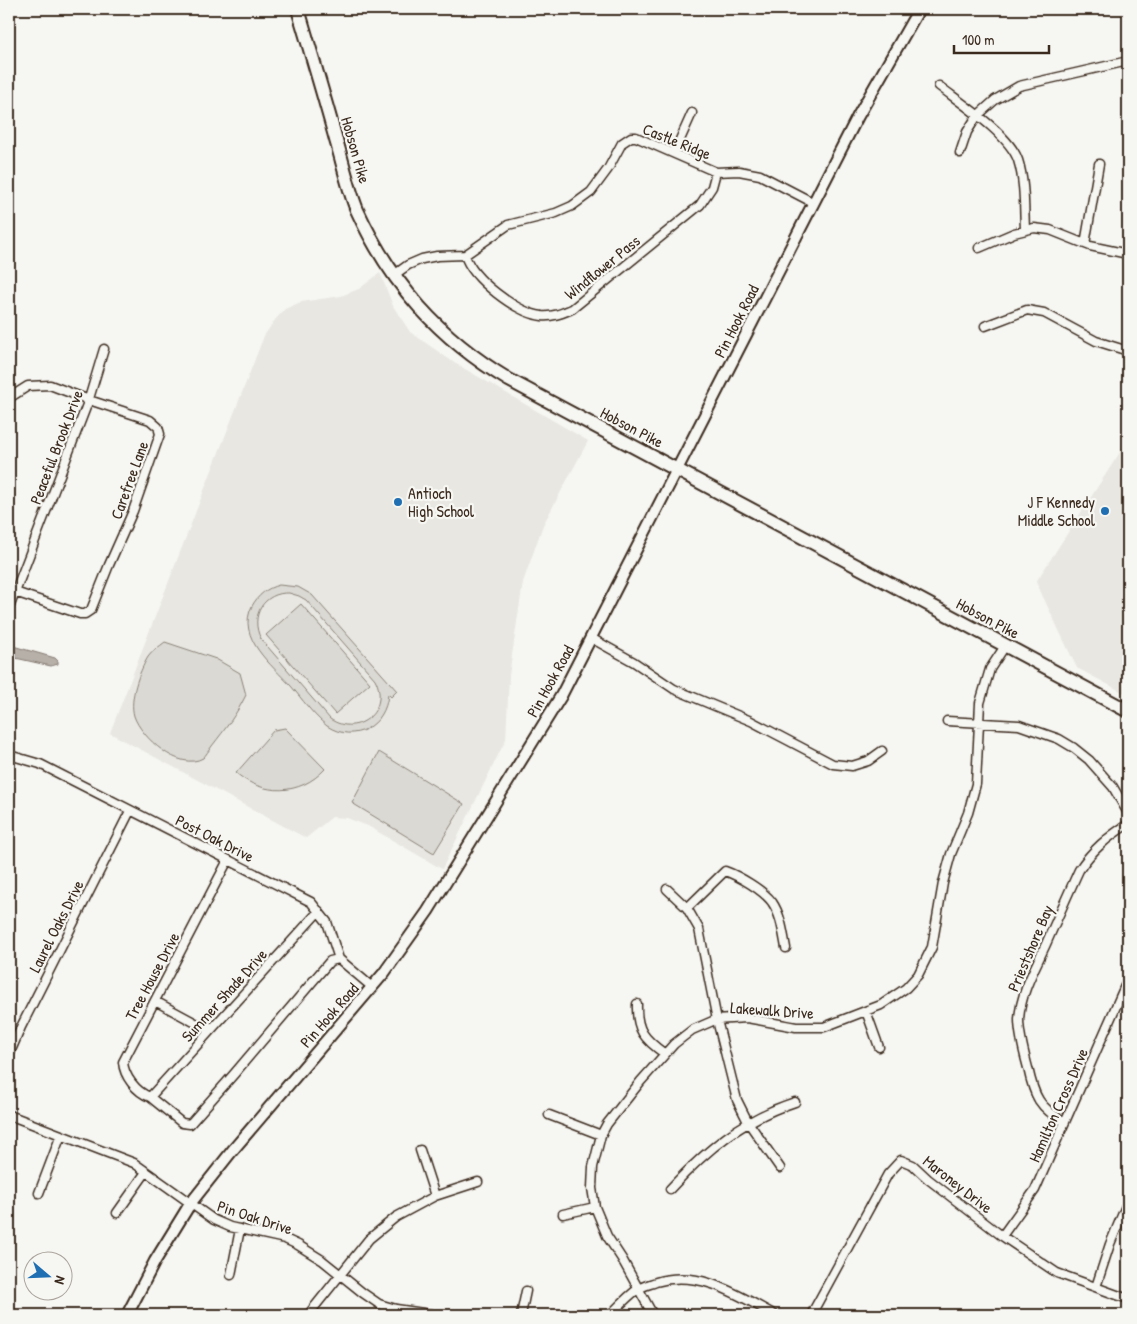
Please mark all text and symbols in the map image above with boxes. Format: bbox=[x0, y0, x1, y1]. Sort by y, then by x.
scale bar bbox=[954, 22, 1050, 54]
text: 100 m bbox=[962, 29, 995, 50]
street label: Hobson Pike bbox=[336, 114, 376, 186]
street label: Castle Ridge bbox=[640, 117, 715, 165]
street label: Windflower Pass bbox=[560, 230, 644, 304]
street label: Pin Hook Road bbox=[708, 281, 764, 361]
street label: Peaceful Brook Drive bbox=[24, 386, 88, 507]
street label: Hobson Pike bbox=[597, 401, 668, 453]
street label: Carefree Lane bbox=[105, 437, 154, 522]
place label: Antioch High School bbox=[408, 482, 475, 522]
place label: J F Kennedy Middle School bbox=[1018, 491, 1096, 531]
marker: Antioch High School bbox=[392, 496, 404, 508]
marker: J F Kennedy Middle School bbox=[1099, 505, 1111, 517]
street label: Hobson Pike bbox=[953, 592, 1024, 644]
street label: Pin Hook Road bbox=[521, 641, 579, 721]
street label: Post Oak Drive bbox=[172, 809, 258, 867]
street label: Laurel Oaks Drive bbox=[23, 876, 89, 976]
street label: Priestshore Bay bbox=[1002, 901, 1058, 995]
street label: Tree House Drive bbox=[120, 928, 185, 1024]
street label: Summer Shade Drive bbox=[176, 943, 272, 1046]
street label: Pin Hook Road bbox=[295, 978, 363, 1052]
street label: Lakewalk Drive bbox=[730, 996, 815, 1024]
street label: Hamilton Cross Drive bbox=[1023, 1044, 1093, 1166]
street label: Maroney Drive bbox=[919, 1150, 998, 1218]
street label: Pin Oak Drive bbox=[215, 1195, 296, 1240]
north arrow bbox=[22, 1252, 72, 1302]
text: N bbox=[50, 1274, 71, 1288]

